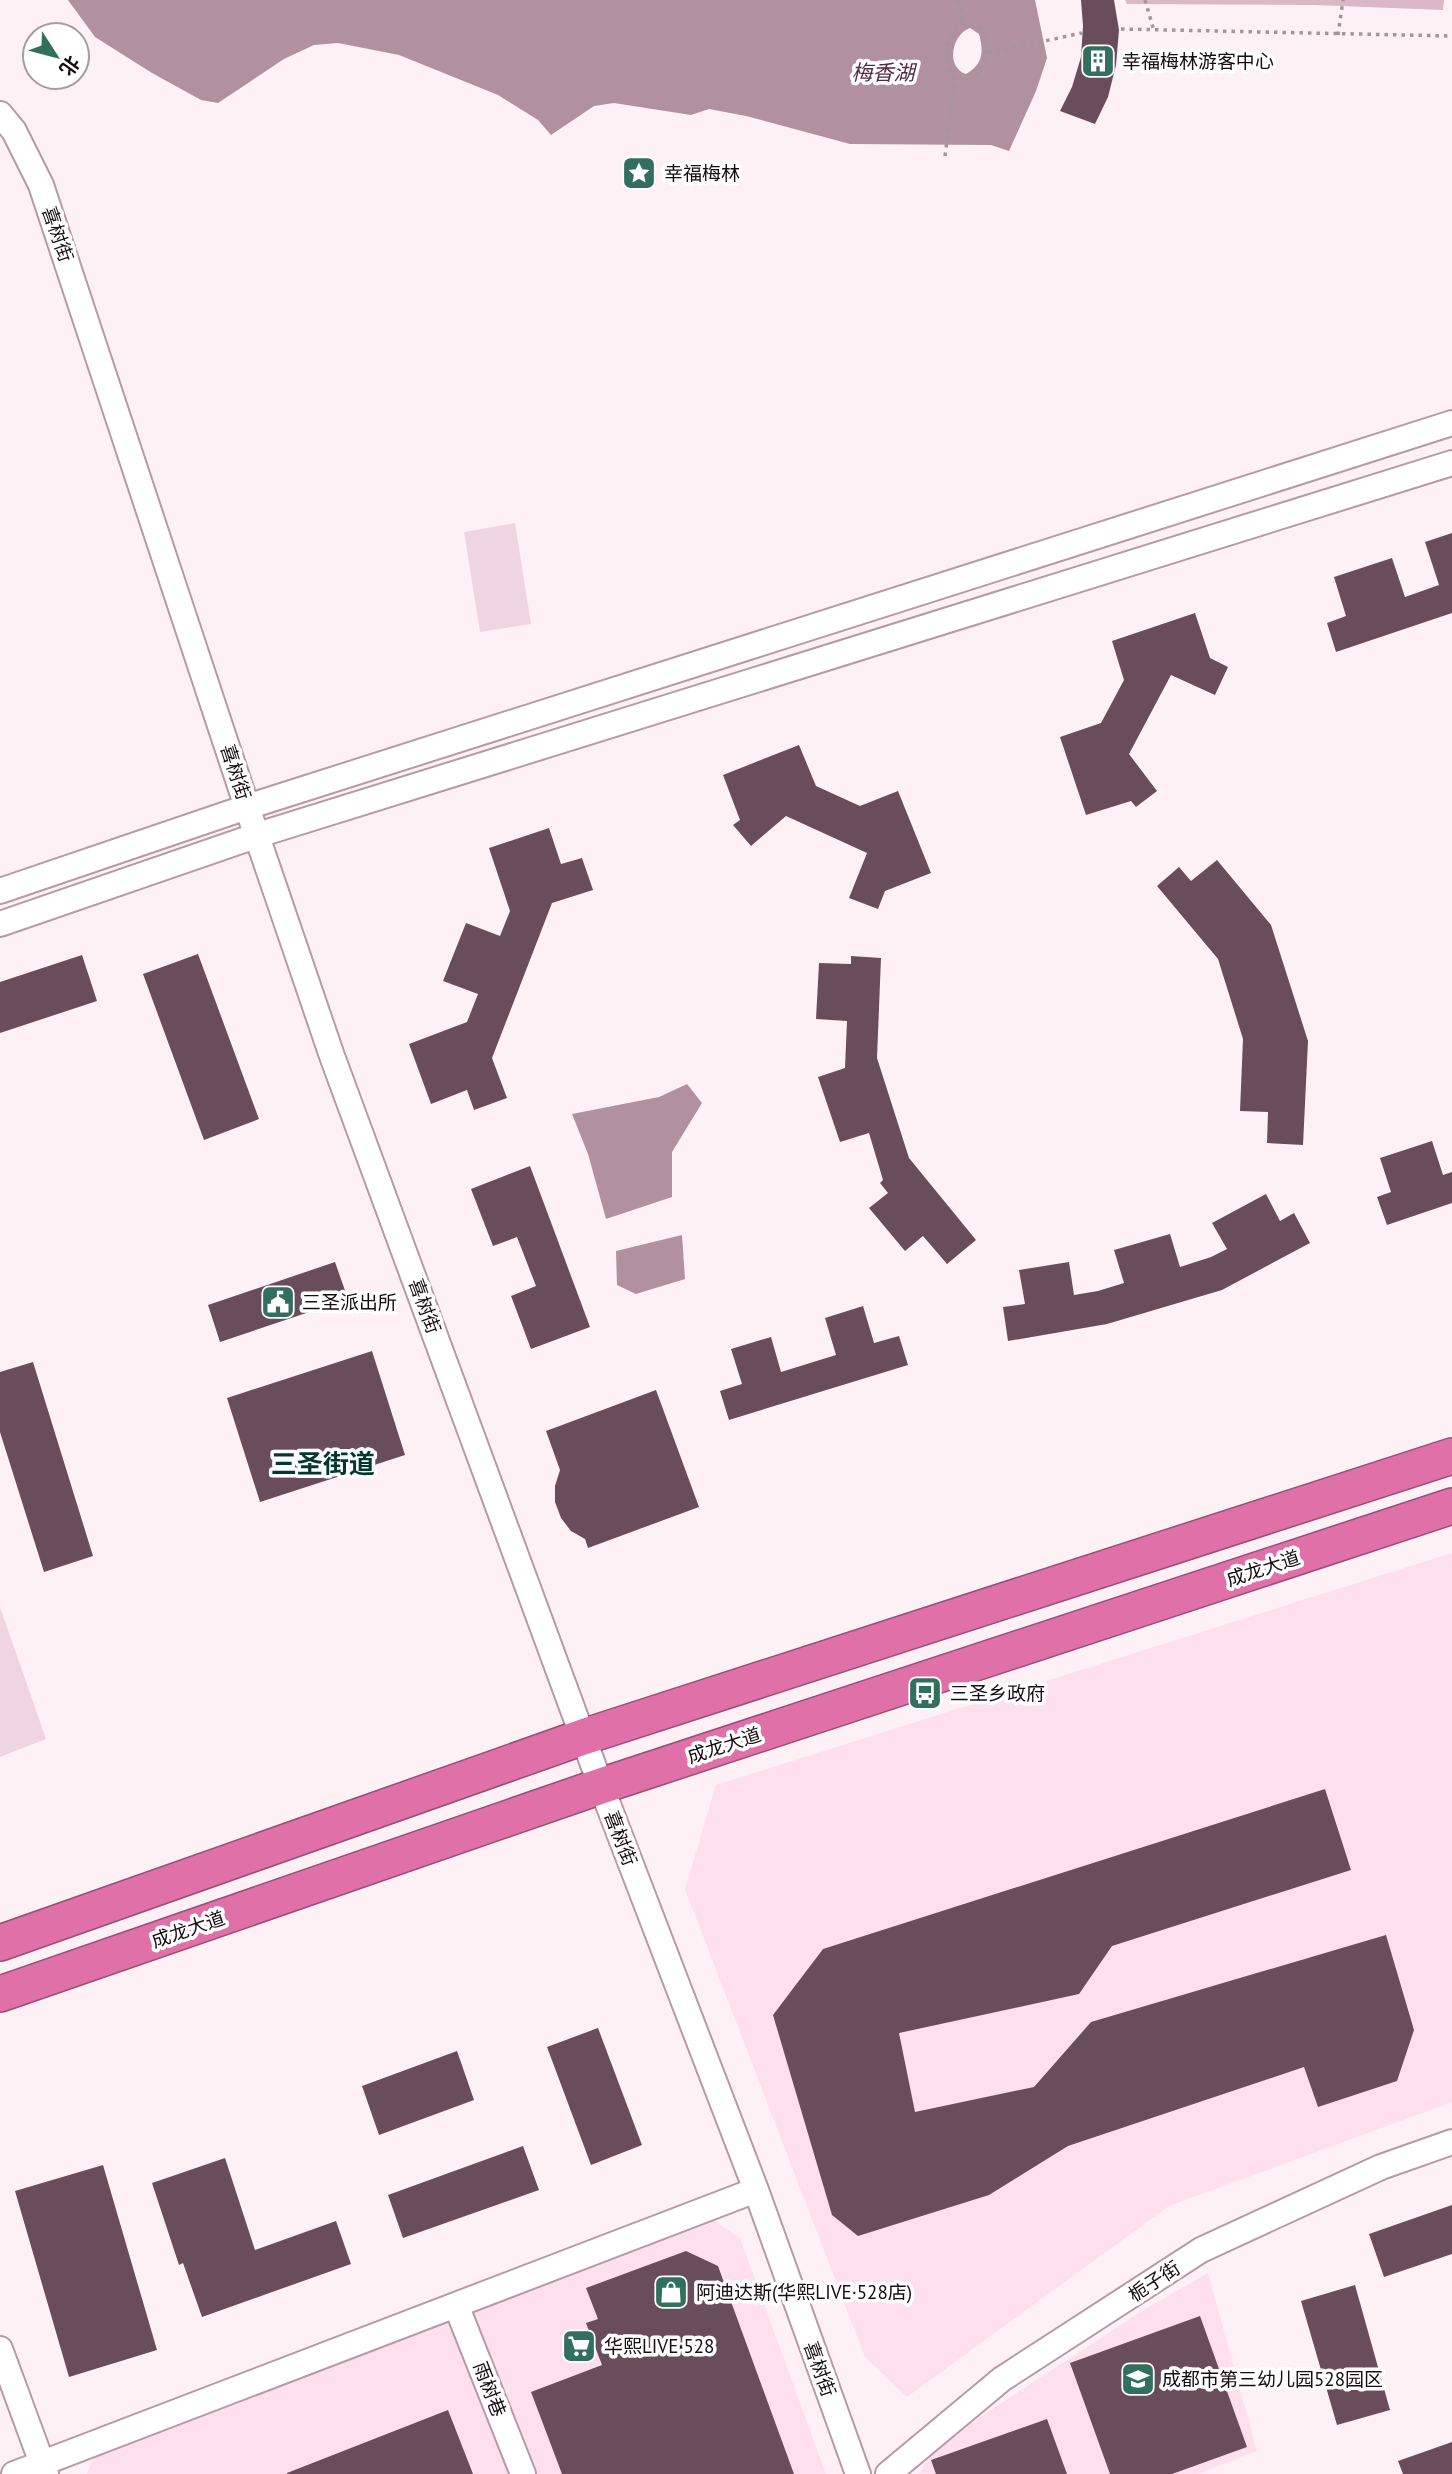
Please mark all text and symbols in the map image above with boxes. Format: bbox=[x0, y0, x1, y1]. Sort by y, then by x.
north arrow bbox=[21, 21, 91, 91]
building icon: 幸福梅林游客中心 bbox=[1079, 42, 1117, 80]
place label: 幸福梅林游客中心 bbox=[1122, 49, 1274, 73]
text: 北 bbox=[54, 51, 85, 81]
water label: 梅香湖 bbox=[852, 59, 917, 86]
place icon: 幸福梅林 bbox=[620, 154, 658, 192]
place label: 幸福梅林 bbox=[664, 161, 740, 185]
street label: 喜树街 bbox=[37, 203, 79, 265]
street label: 喜树街 bbox=[216, 741, 256, 803]
street label: 喜树街 bbox=[404, 1275, 446, 1337]
public building icon: 三圣派出所 bbox=[259, 1283, 297, 1321]
place label: 三圣派出所 bbox=[302, 1290, 397, 1314]
district label: 三圣街道 bbox=[271, 1447, 375, 1480]
street label: 成龙大道 bbox=[1223, 1545, 1303, 1591]
bus stop icon: 三圣乡政府 bbox=[906, 1674, 944, 1712]
place label: 三圣乡政府 bbox=[950, 1681, 1045, 1705]
street label: 成龙大道 bbox=[684, 1722, 764, 1768]
street label: 喜树街 bbox=[600, 1807, 642, 1869]
street label: 成龙大道 bbox=[148, 1905, 228, 1953]
street label: 栀子街 bbox=[1124, 2255, 1184, 2307]
shop icon: 阿迪达斯(华熙LIVE·528店) bbox=[652, 2273, 690, 2311]
place label: 阿迪达斯(华熙LIVE·528店) bbox=[696, 2280, 912, 2304]
supermarket icon: 华熙LIVE·528 bbox=[560, 2327, 598, 2365]
place label: 华熙LIVE·528 bbox=[604, 2334, 714, 2358]
street label: 喜树街 bbox=[799, 2338, 841, 2400]
street label: 雨树巷 bbox=[469, 2358, 511, 2420]
school or university icon: 成都市第三幼儿园528园区 bbox=[1119, 2360, 1157, 2398]
place label: 成都市第三幼儿园528园区 bbox=[1162, 2367, 1383, 2391]

